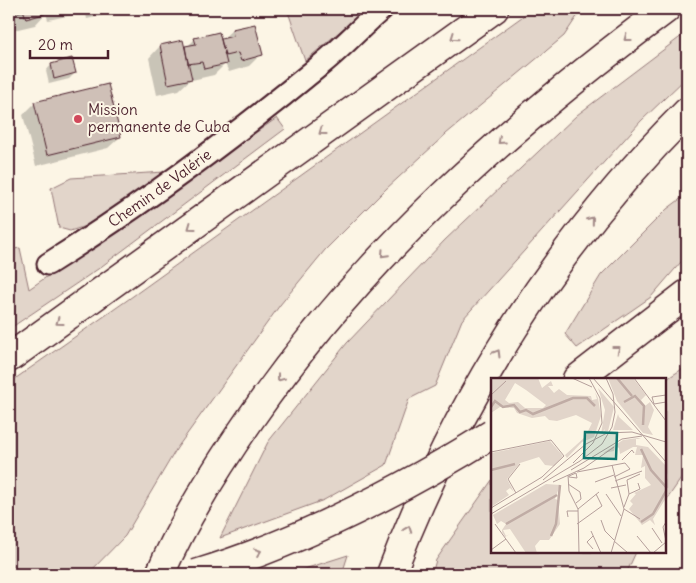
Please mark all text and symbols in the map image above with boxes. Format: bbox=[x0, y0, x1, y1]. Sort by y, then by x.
scale bar bbox=[30, 28, 108, 60]
one-way arrow bbox=[450, 31, 460, 40]
one-way arrow bbox=[623, 32, 633, 41]
text: 20 m bbox=[38, 35, 73, 54]
place label: Mission permanente de Cuba bbox=[88, 100, 230, 136]
marker: Mission permanente de Cuba bbox=[72, 113, 84, 125]
one-way arrow bbox=[319, 126, 328, 134]
one-way arrow bbox=[498, 135, 507, 144]
street label: Chemin de Valérie bbox=[104, 145, 215, 231]
one-way arrow bbox=[586, 217, 594, 226]
one-way arrow bbox=[187, 221, 196, 230]
one-way arrow bbox=[381, 248, 390, 257]
one-way arrow bbox=[55, 316, 65, 325]
one-way arrow bbox=[612, 346, 621, 355]
one-way arrow bbox=[491, 349, 501, 358]
one-way arrow bbox=[277, 372, 286, 382]
inset map bbox=[491, 378, 666, 553]
one-way arrow bbox=[402, 525, 412, 533]
one-way arrow bbox=[254, 548, 262, 558]

